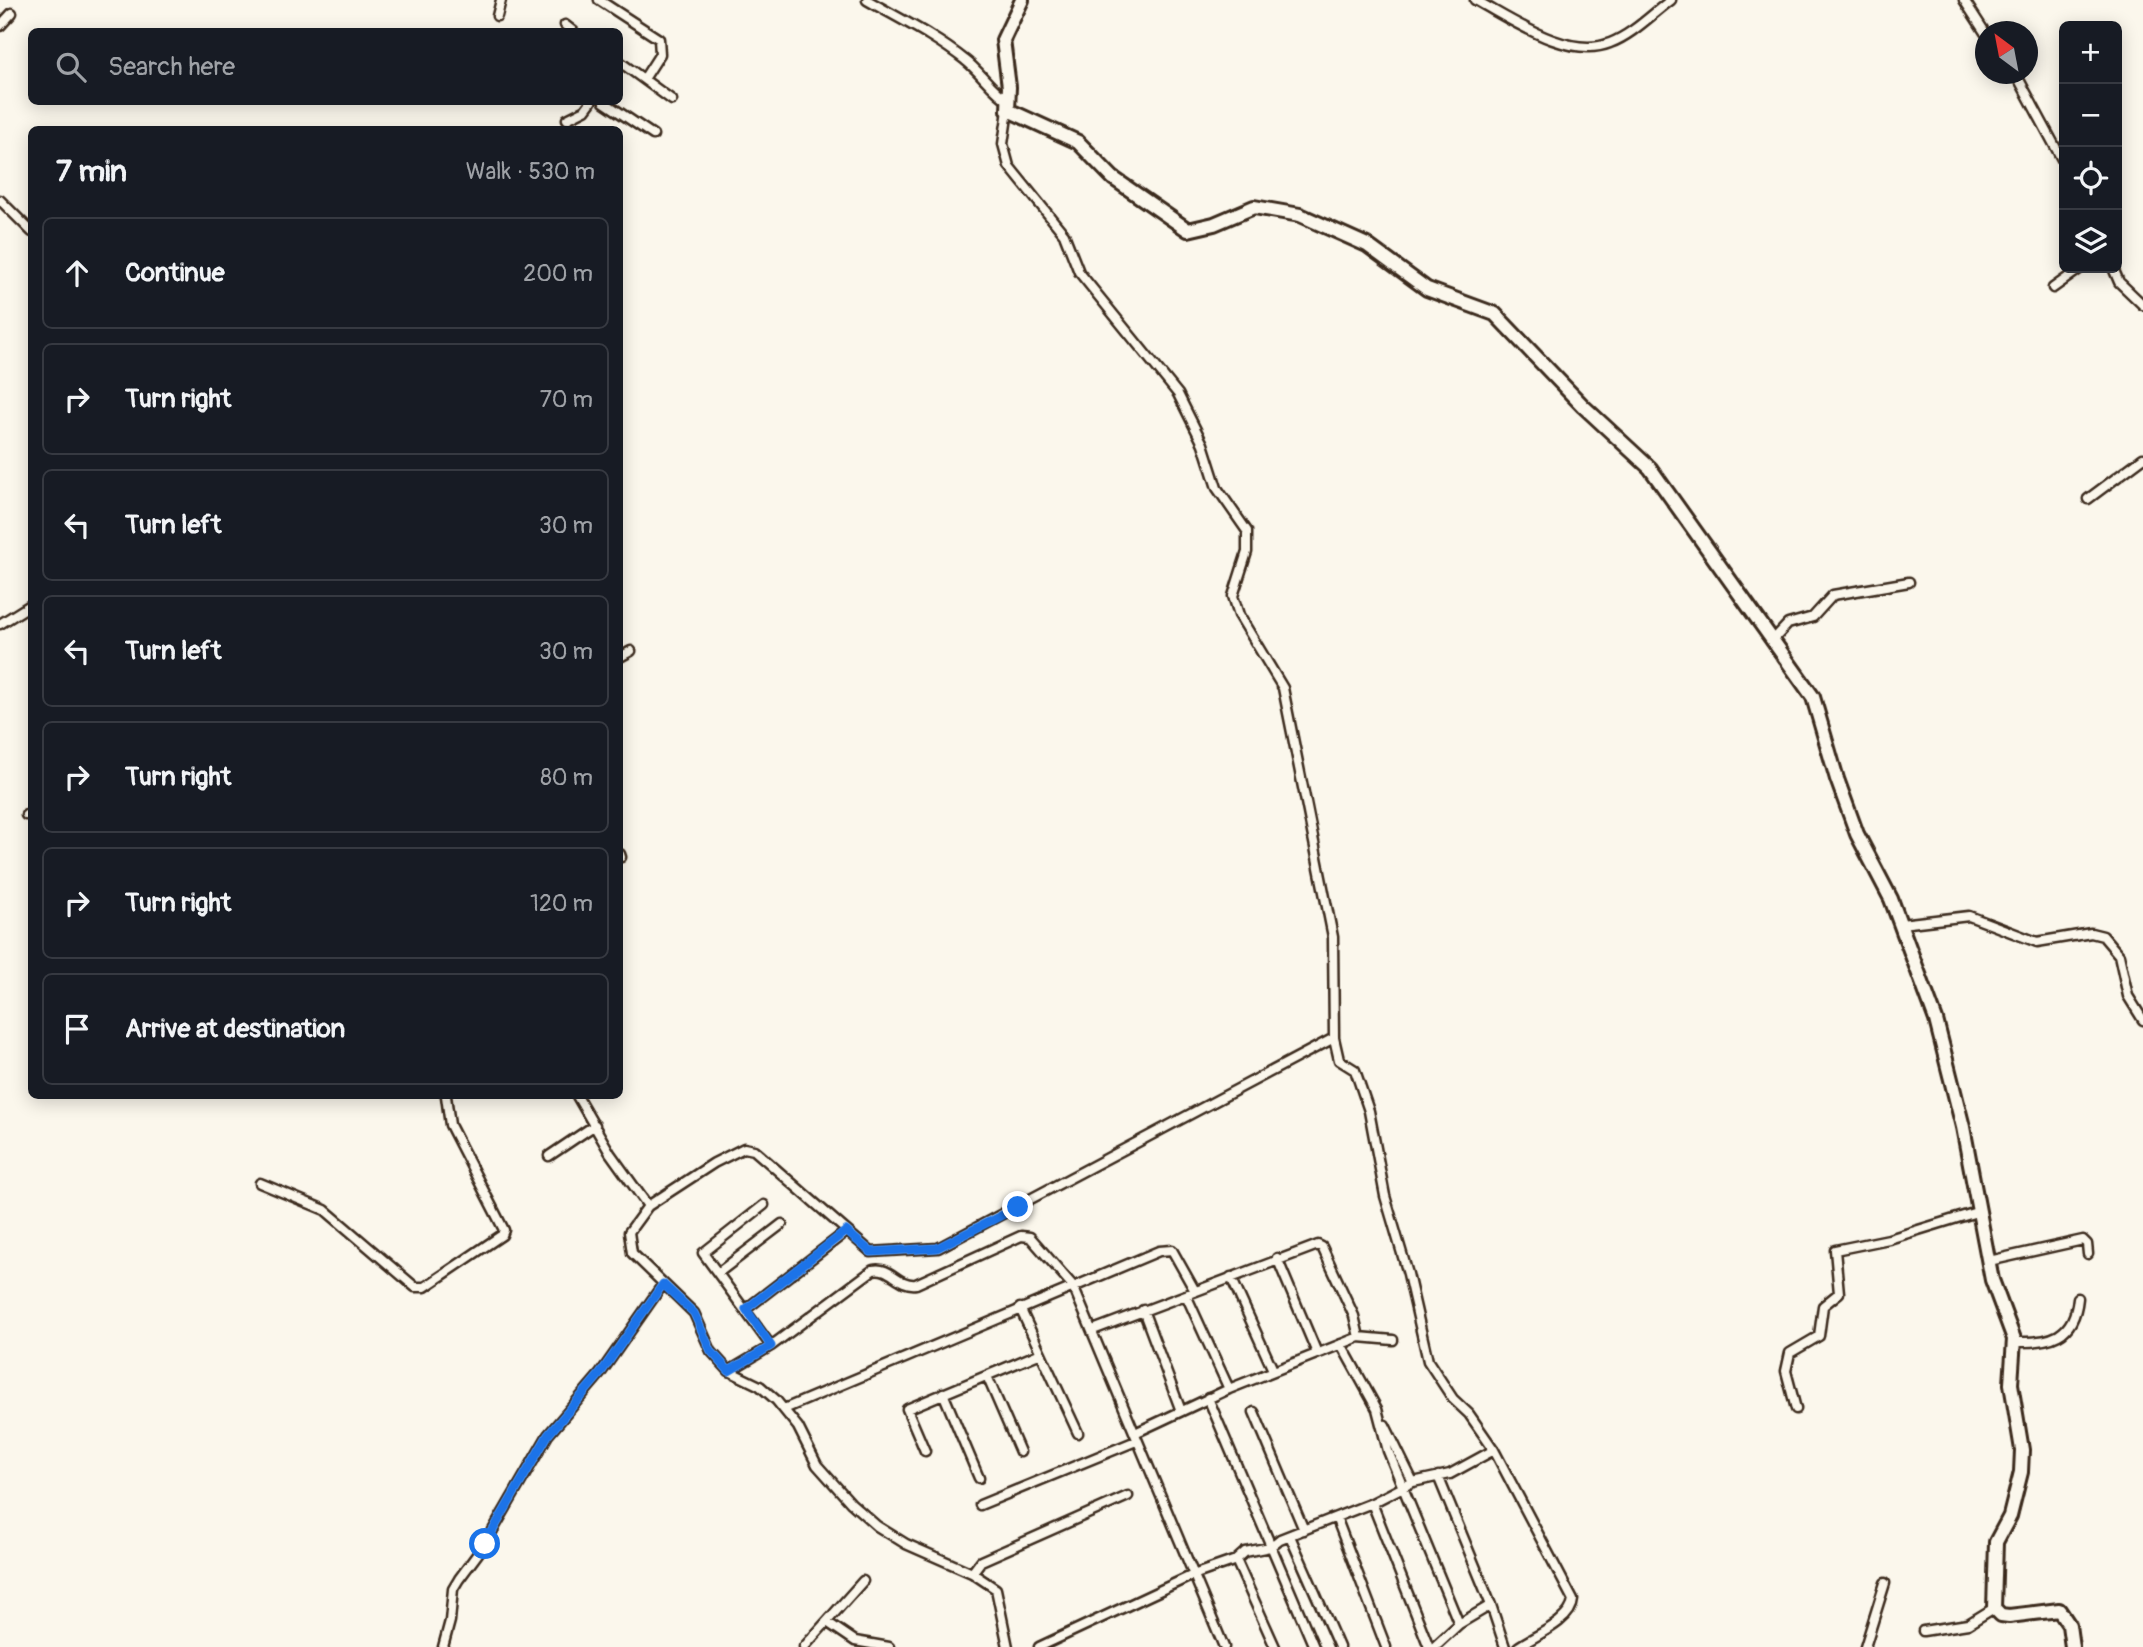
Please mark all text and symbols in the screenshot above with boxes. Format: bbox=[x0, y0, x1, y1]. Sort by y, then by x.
north arrow bbox=[1975, 21, 2038, 84]
map controls bbox=[2059, 21, 2122, 273]
button: + bbox=[2059, 21, 2122, 84]
search box bbox=[28, 28, 623, 105]
icon: search bbox=[52, 48, 90, 86]
text: Search here bbox=[108, 51, 235, 83]
button: − bbox=[2059, 84, 2122, 147]
button: locate bbox=[2059, 147, 2122, 210]
text: 7 min bbox=[56, 153, 127, 190]
text: Walk · 530 m bbox=[466, 157, 595, 186]
button: layers bbox=[2059, 210, 2122, 273]
icon: ahead bbox=[58, 254, 96, 292]
text: Continue bbox=[125, 257, 225, 289]
text: 200 m bbox=[523, 259, 593, 288]
icon: right bbox=[58, 380, 96, 418]
text: Turn right bbox=[125, 383, 231, 415]
text: 70 m bbox=[540, 385, 593, 414]
icon: left bbox=[58, 506, 96, 544]
text: Turn left bbox=[125, 509, 221, 541]
text: 30 m bbox=[539, 511, 593, 540]
icon: left bbox=[58, 632, 96, 670]
text: Turn left bbox=[125, 635, 221, 667]
text: 30 m bbox=[539, 637, 593, 666]
icon: right bbox=[58, 758, 96, 796]
text: Turn right bbox=[125, 761, 231, 793]
text: 80 m bbox=[540, 763, 593, 792]
icon: right bbox=[58, 884, 96, 922]
text: Turn right bbox=[125, 887, 231, 919]
text: 120 m bbox=[530, 889, 593, 918]
icon: arrive bbox=[58, 1010, 96, 1048]
text: Arrive at destination bbox=[125, 1013, 345, 1045]
route end bbox=[1002, 1191, 1033, 1222]
route start bbox=[469, 1528, 500, 1559]

